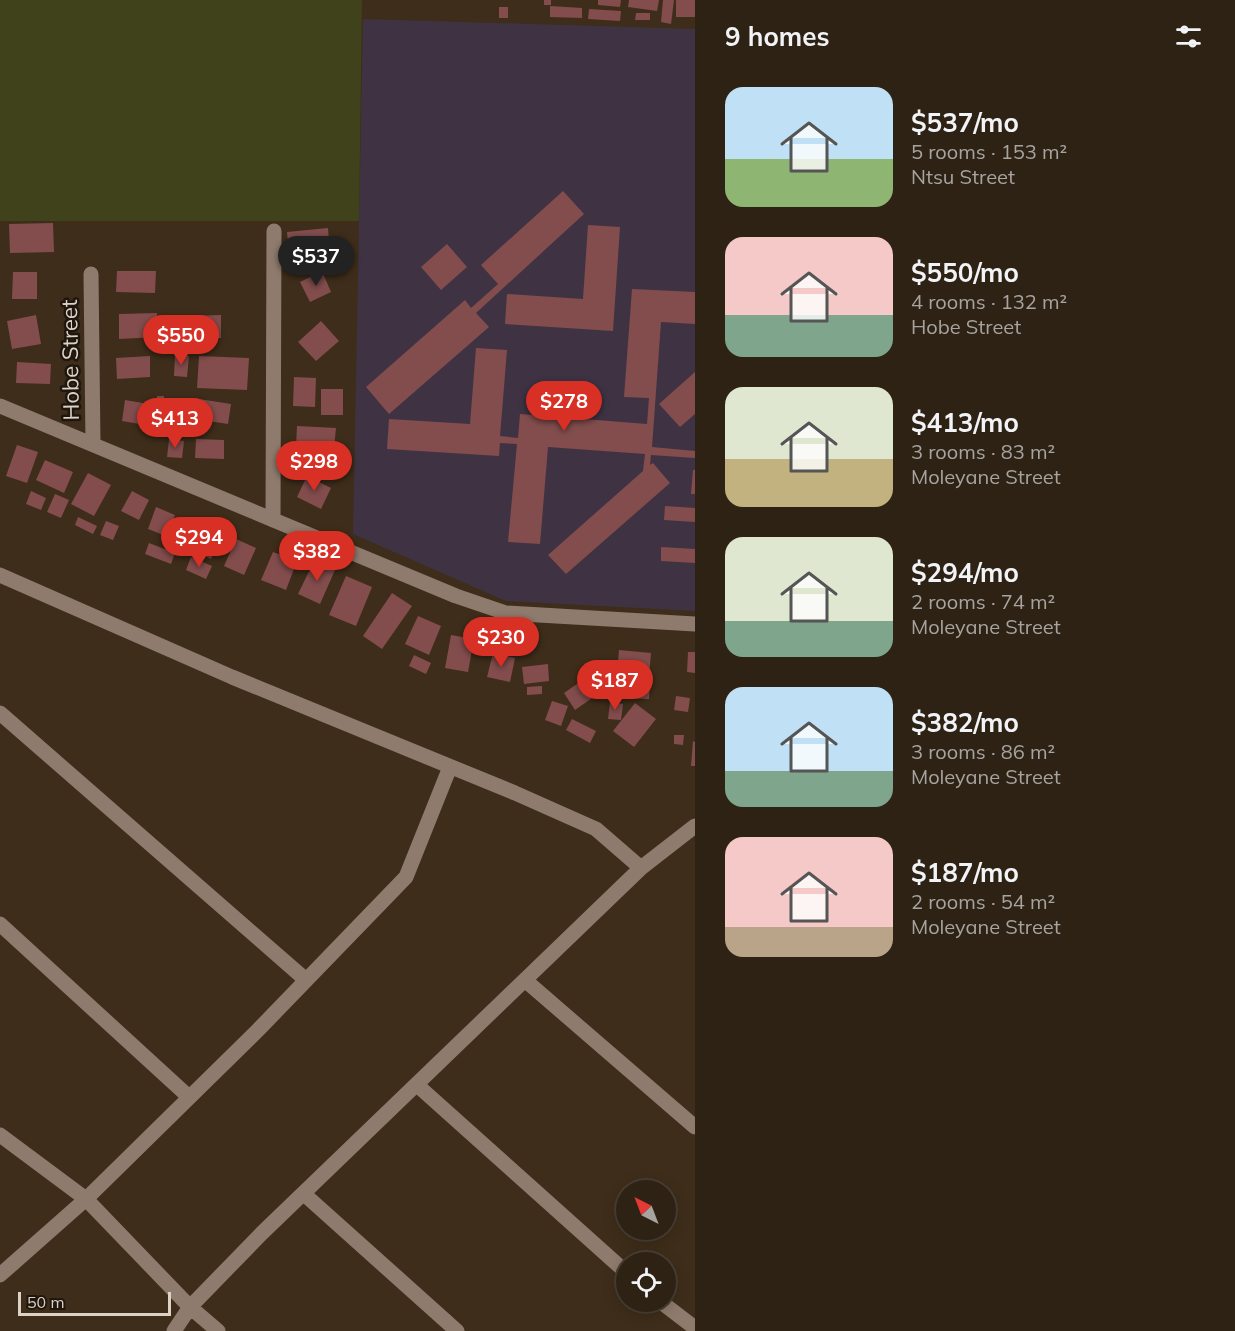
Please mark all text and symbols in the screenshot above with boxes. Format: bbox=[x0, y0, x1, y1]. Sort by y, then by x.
text: 9 homes bbox=[725, 20, 829, 53]
icon: filters bbox=[1172, 20, 1205, 53]
text: $537/mo bbox=[911, 106, 1019, 139]
icon: home bbox=[773, 111, 845, 183]
text: 5 rooms · 153 m² bbox=[911, 139, 1067, 164]
text: Ntsu Street bbox=[911, 164, 1015, 189]
pin: $537 bbox=[280, 236, 352, 287]
text: $537 bbox=[292, 243, 340, 268]
text: $550/mo bbox=[911, 256, 1019, 289]
icon: home bbox=[773, 261, 845, 333]
text: 4 rooms · 132 m² bbox=[911, 289, 1067, 314]
street label: Hobe Street bbox=[55, 299, 85, 421]
text: Hobe Street bbox=[911, 314, 1021, 339]
pin: $550 bbox=[145, 315, 217, 366]
text: $550 bbox=[157, 322, 205, 347]
pin: $278 bbox=[528, 381, 600, 432]
text: $278 bbox=[540, 388, 588, 413]
pin: $413 bbox=[139, 398, 211, 449]
text: $413 bbox=[151, 405, 199, 430]
text: $413/mo bbox=[911, 406, 1019, 439]
icon: home bbox=[773, 411, 845, 483]
text: 3 rooms · 83 m² bbox=[911, 439, 1055, 464]
pin: $298 bbox=[278, 441, 350, 492]
text: $298 bbox=[290, 448, 338, 473]
text: Moleyane Street bbox=[911, 464, 1061, 489]
pin: $294 bbox=[163, 517, 235, 568]
text: $294 bbox=[175, 524, 223, 549]
pin: $382 bbox=[281, 531, 353, 582]
text: $382 bbox=[293, 538, 341, 563]
text: $294/mo bbox=[911, 556, 1019, 589]
icon: home bbox=[773, 561, 845, 633]
text: 2 rooms · 74 m² bbox=[911, 589, 1055, 614]
text: Moleyane Street bbox=[911, 614, 1061, 639]
pin: $230 bbox=[465, 617, 537, 668]
text: $230 bbox=[477, 624, 525, 649]
pin: $187 bbox=[579, 660, 651, 711]
text: $187 bbox=[591, 667, 639, 692]
text: $382/mo bbox=[911, 706, 1019, 739]
icon: home bbox=[773, 711, 845, 783]
text: 3 rooms · 86 m² bbox=[911, 739, 1055, 764]
text: Moleyane Street bbox=[911, 764, 1061, 789]
text: $187/mo bbox=[911, 856, 1019, 889]
icon: home bbox=[773, 861, 845, 933]
text: 2 rooms · 54 m² bbox=[911, 889, 1055, 914]
text: Moleyane Street bbox=[911, 914, 1061, 939]
north arrow bbox=[616, 1180, 676, 1240]
map controls bbox=[616, 1180, 676, 1312]
button: locate bbox=[616, 1252, 676, 1312]
scale bar bbox=[18, 1289, 171, 1316]
text: 50 m bbox=[27, 1292, 64, 1312]

